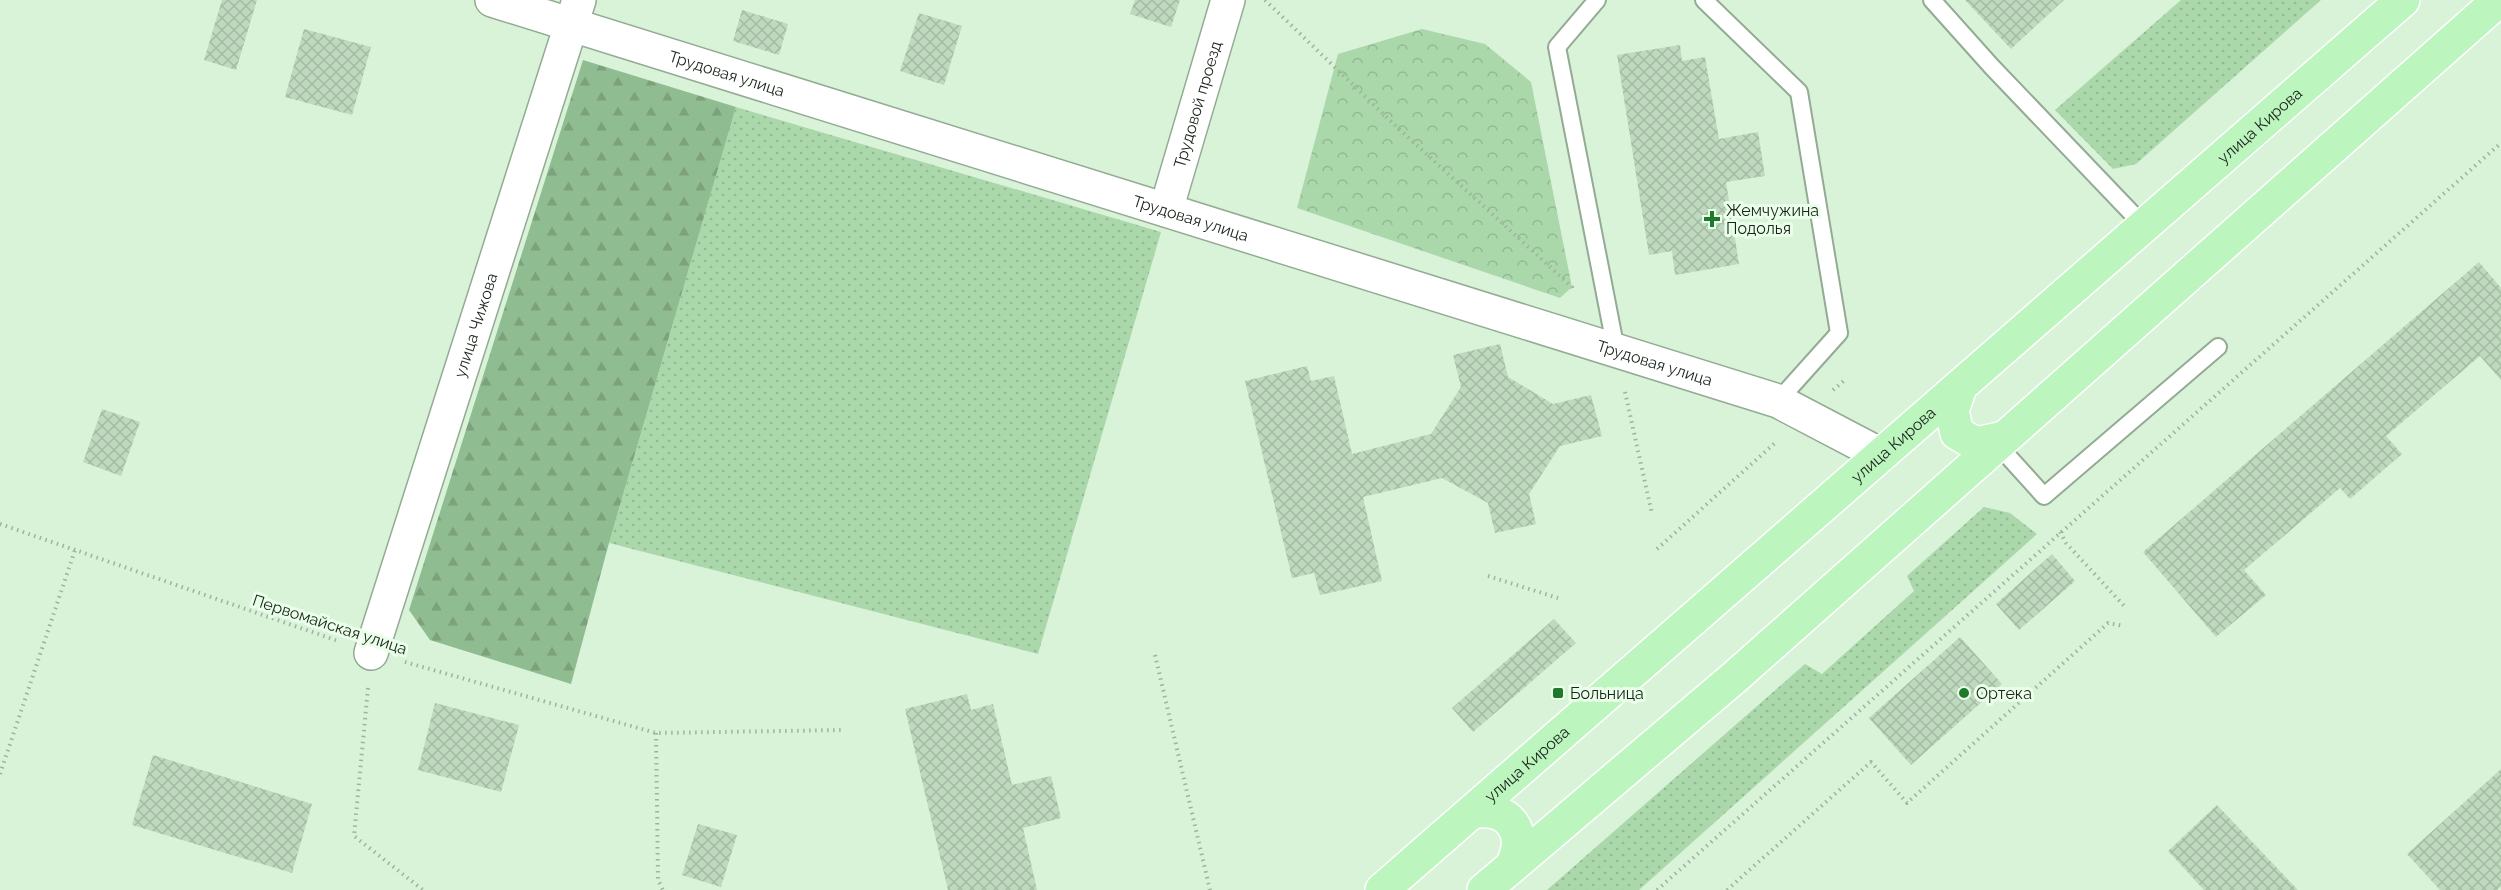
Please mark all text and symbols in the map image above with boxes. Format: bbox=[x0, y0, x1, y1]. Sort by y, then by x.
street label: Трудовой проезд bbox=[1170, 39, 1225, 170]
street label: Трудовая улица bbox=[667, 47, 787, 101]
street label: улица Кирова bbox=[2214, 84, 2306, 167]
street label: Трудовая улица bbox=[1131, 191, 1251, 245]
place label: Жемчужина Подолья bbox=[1726, 201, 1819, 238]
marker: Жемчужина Подолья bbox=[1703, 210, 1721, 228]
street label: улица Чижова bbox=[450, 271, 501, 380]
street label: Трудовая улица bbox=[1595, 336, 1715, 390]
street label: улица Кирова bbox=[1847, 403, 1940, 487]
street label: Первомайская улица bbox=[250, 591, 409, 658]
place label: Больница bbox=[1570, 684, 1644, 703]
place label: Ортека bbox=[1976, 684, 2032, 703]
marker: Больница bbox=[1551, 686, 1565, 700]
marker: Ортека bbox=[1957, 686, 1971, 700]
street label: улица Кирова bbox=[1481, 722, 1573, 806]

